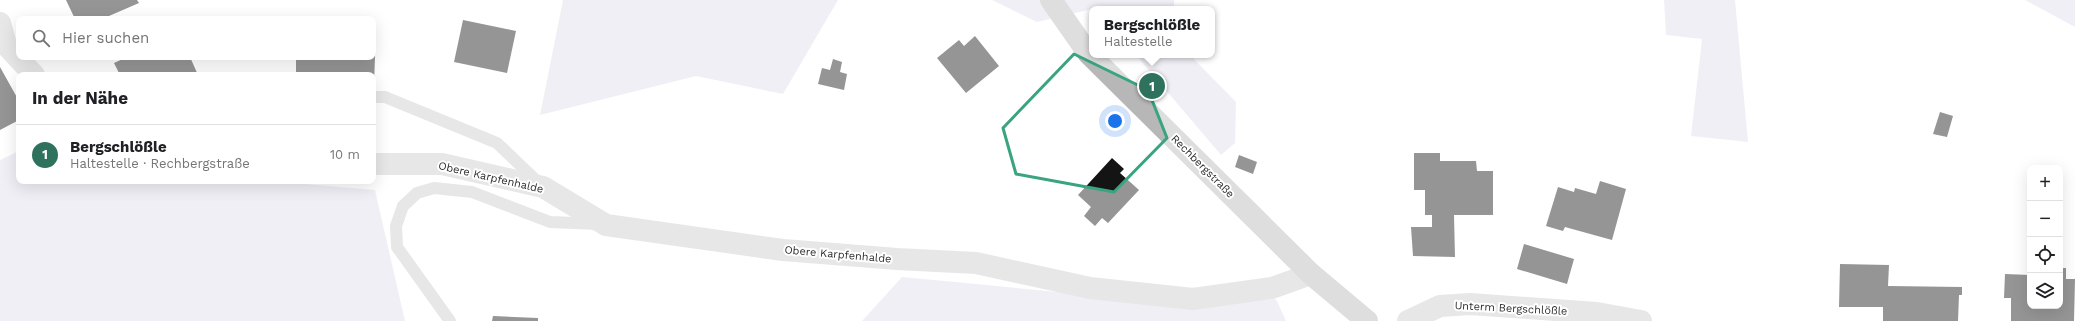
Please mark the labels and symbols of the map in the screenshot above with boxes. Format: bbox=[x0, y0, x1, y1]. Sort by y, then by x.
pin: 1 bbox=[1139, 71, 1165, 101]
your location bbox=[1105, 111, 1125, 131]
street label: Rechbergstraße bbox=[1168, 132, 1237, 201]
street label: Obere Karpfenhalde bbox=[437, 159, 545, 196]
street label: Obere Karpfenhalde bbox=[784, 243, 892, 266]
street label: Unterm Bergschlößle bbox=[1454, 299, 1568, 318]

